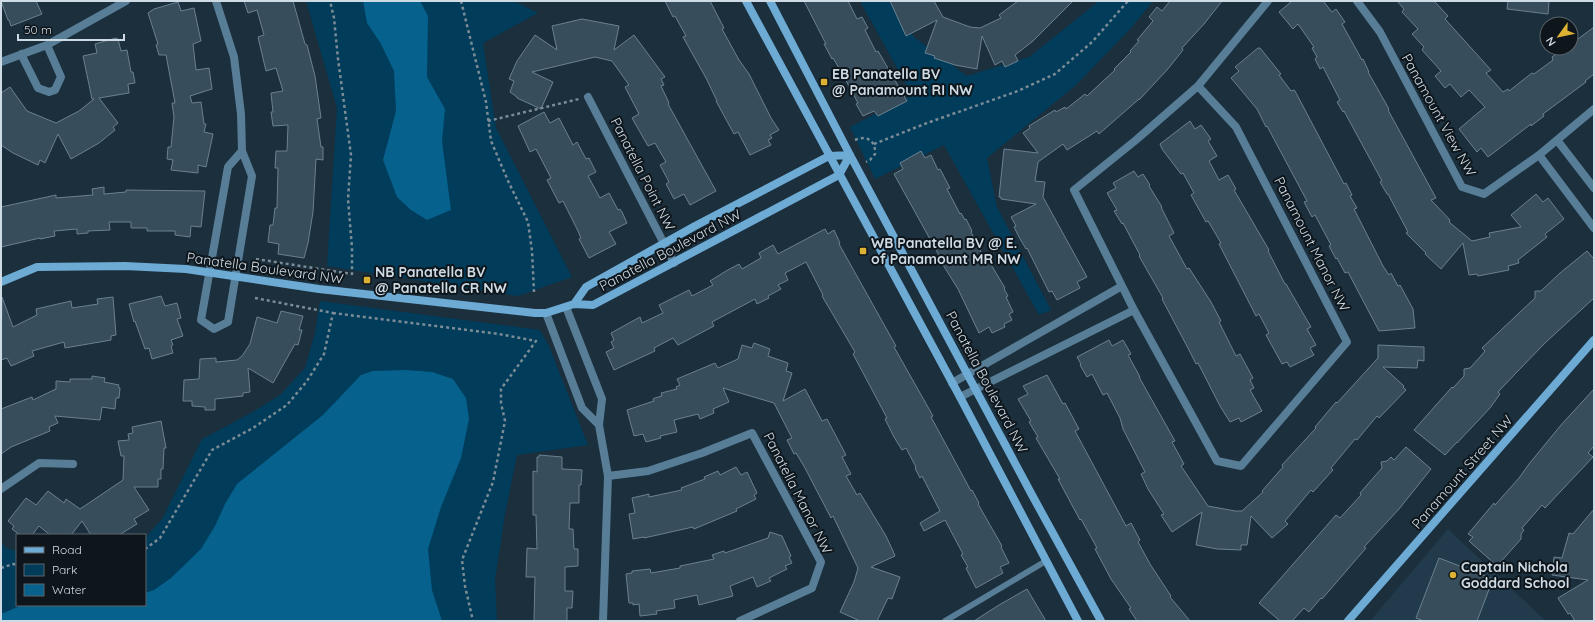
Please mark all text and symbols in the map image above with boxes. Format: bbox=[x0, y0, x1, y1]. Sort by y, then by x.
scale bar bbox=[18, 16, 124, 42]
north arrow bbox=[1539, 16, 1579, 56]
text: 50 m bbox=[24, 22, 52, 37]
text: N bbox=[1543, 34, 1559, 49]
street label: Panamount View NW bbox=[1398, 51, 1480, 180]
place label: EB Panatella BV @ Panamount RI NW bbox=[832, 65, 972, 99]
marker: EB Panatella BV @ Panamount RI NW bbox=[819, 77, 829, 87]
street label: Panatella Point NW bbox=[607, 114, 680, 234]
street label: Panamount Manor NW bbox=[1270, 174, 1354, 315]
street label: Panatella Boulevard NW bbox=[596, 205, 744, 295]
place label: WB Panatella BV @ E. of Panamount MR NW bbox=[871, 234, 1020, 268]
marker: WB Panatella BV @ E. of Panamount MR NW bbox=[858, 246, 868, 256]
street label: Panatella Boulevard NW bbox=[185, 248, 345, 288]
place label: NB Panatella BV @ Panatella CR NW bbox=[375, 263, 507, 297]
marker: NB Panatella BV @ Panatella CR NW bbox=[362, 275, 372, 285]
street label: Panatella Boulevard NW bbox=[942, 308, 1032, 456]
street label: Panamount Street NW bbox=[1408, 411, 1517, 533]
street label: Panatella Manor NW bbox=[760, 429, 837, 557]
legend bbox=[16, 534, 146, 606]
text: Road bbox=[52, 542, 82, 557]
place label: Captain Nichola Goddard School bbox=[1461, 558, 1569, 592]
text: Park bbox=[52, 562, 77, 577]
marker: Captain Nichola Goddard School bbox=[1448, 570, 1458, 580]
text: Water bbox=[52, 582, 87, 597]

